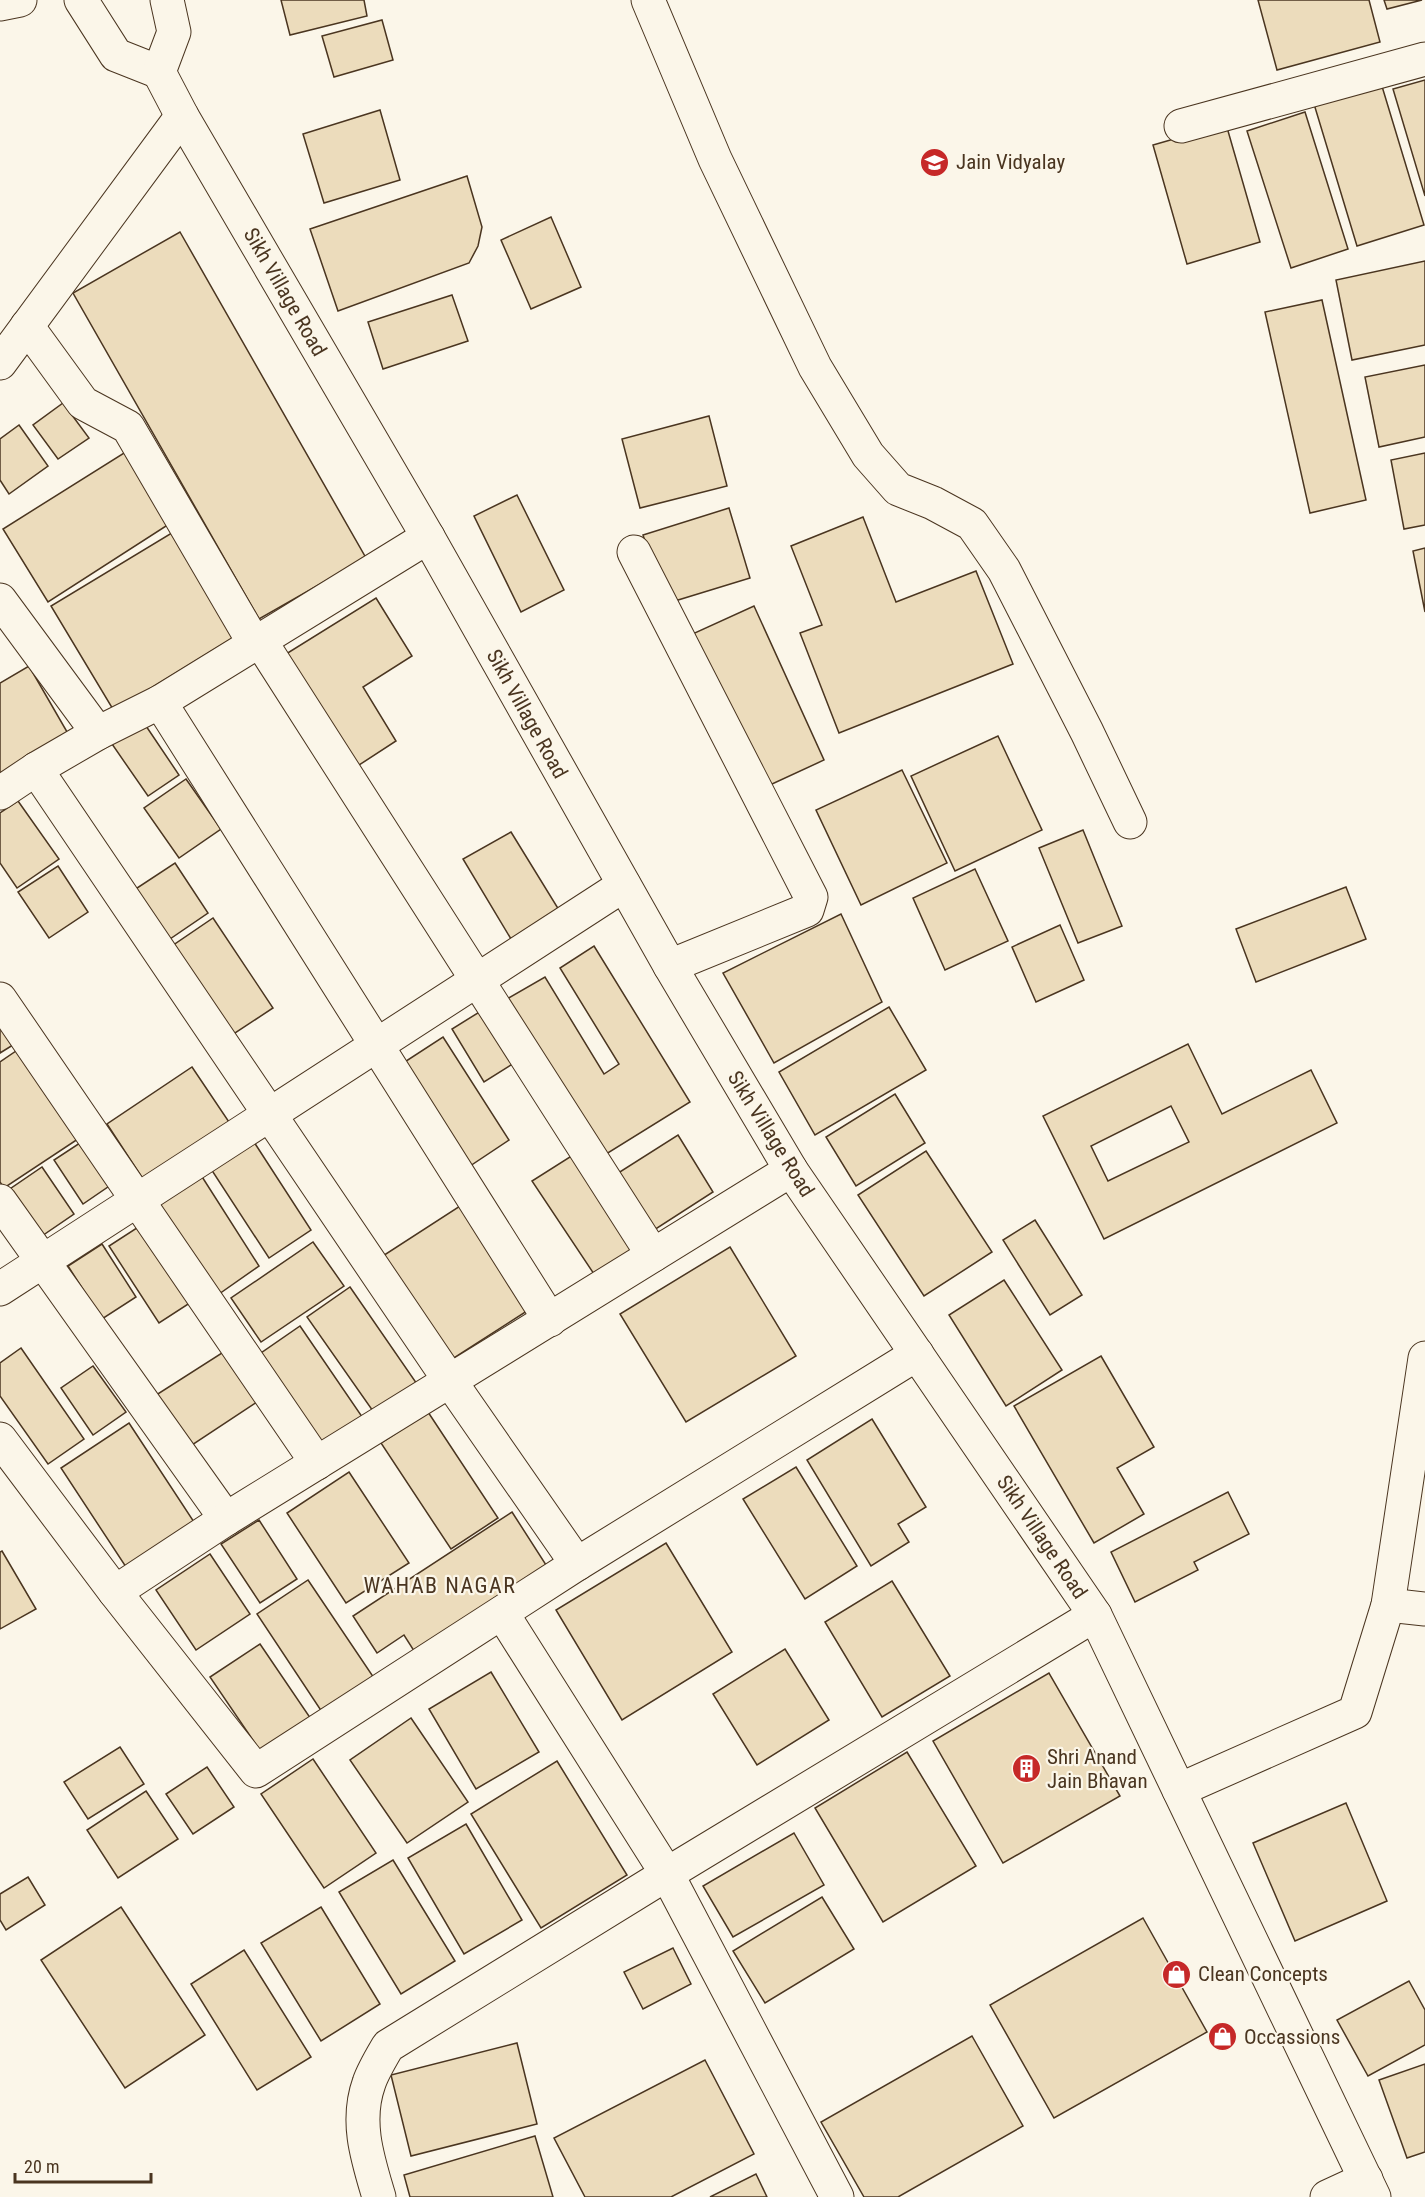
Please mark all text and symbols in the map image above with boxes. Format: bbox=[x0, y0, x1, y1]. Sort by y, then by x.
school or university icon: Jain Vidyalay bbox=[919, 146, 951, 178]
place label: Jain Vidyalay bbox=[956, 150, 1065, 174]
street label: Sikh Village Road bbox=[239, 224, 331, 360]
street label: Sikh Village Road bbox=[482, 645, 572, 783]
street label: Sikh Village Road bbox=[723, 1067, 819, 1201]
street label: Sikh Village Road bbox=[992, 1471, 1092, 1603]
district label: WAHAB NAGAR bbox=[364, 1573, 516, 1598]
place label: Shri Anand Jain Bhavan bbox=[1047, 1745, 1148, 1793]
building icon: Shri Anand Jain Bhavan bbox=[1010, 1753, 1042, 1785]
shop icon: Clean Concepts bbox=[1161, 1958, 1193, 1990]
place label: Clean Concepts bbox=[1198, 1962, 1328, 1986]
shop icon: Occassions bbox=[1207, 2021, 1239, 2053]
place label: Occassions bbox=[1244, 2025, 1340, 2049]
scale bar bbox=[15, 2146, 152, 2184]
text: 20 m bbox=[24, 2156, 59, 2177]

